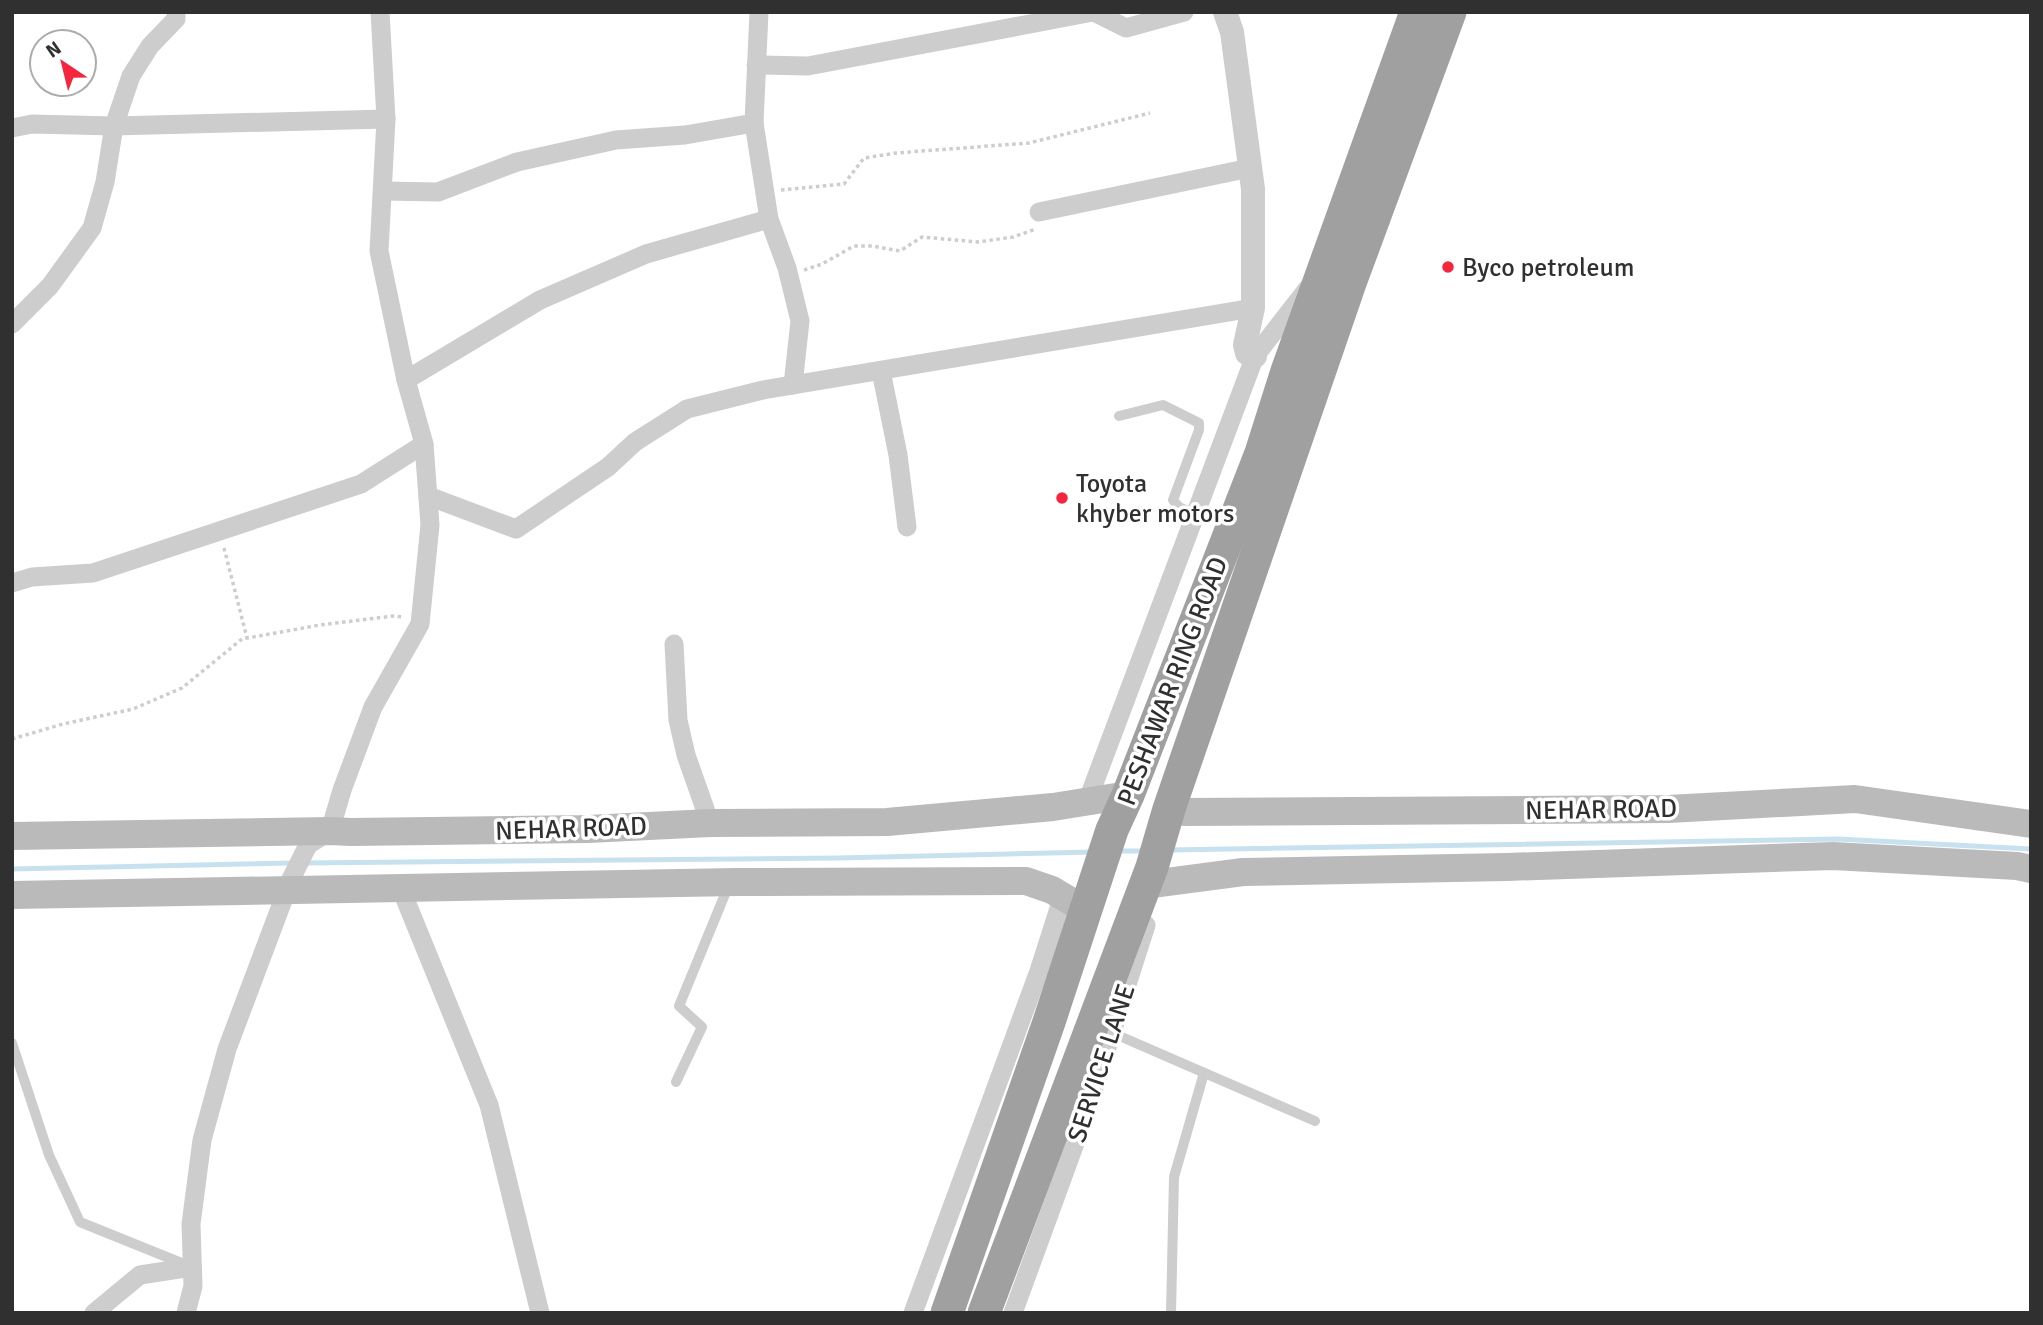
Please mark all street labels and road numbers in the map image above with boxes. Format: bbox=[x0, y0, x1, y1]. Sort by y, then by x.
street label: PESHAWAR RING ROAD bbox=[1111, 553, 1235, 810]
street label: NEHAR ROAD bbox=[1525, 793, 1677, 827]
street label: NEHAR ROAD bbox=[495, 810, 648, 848]
street label: SERVICE LANE bbox=[1061, 980, 1143, 1147]

